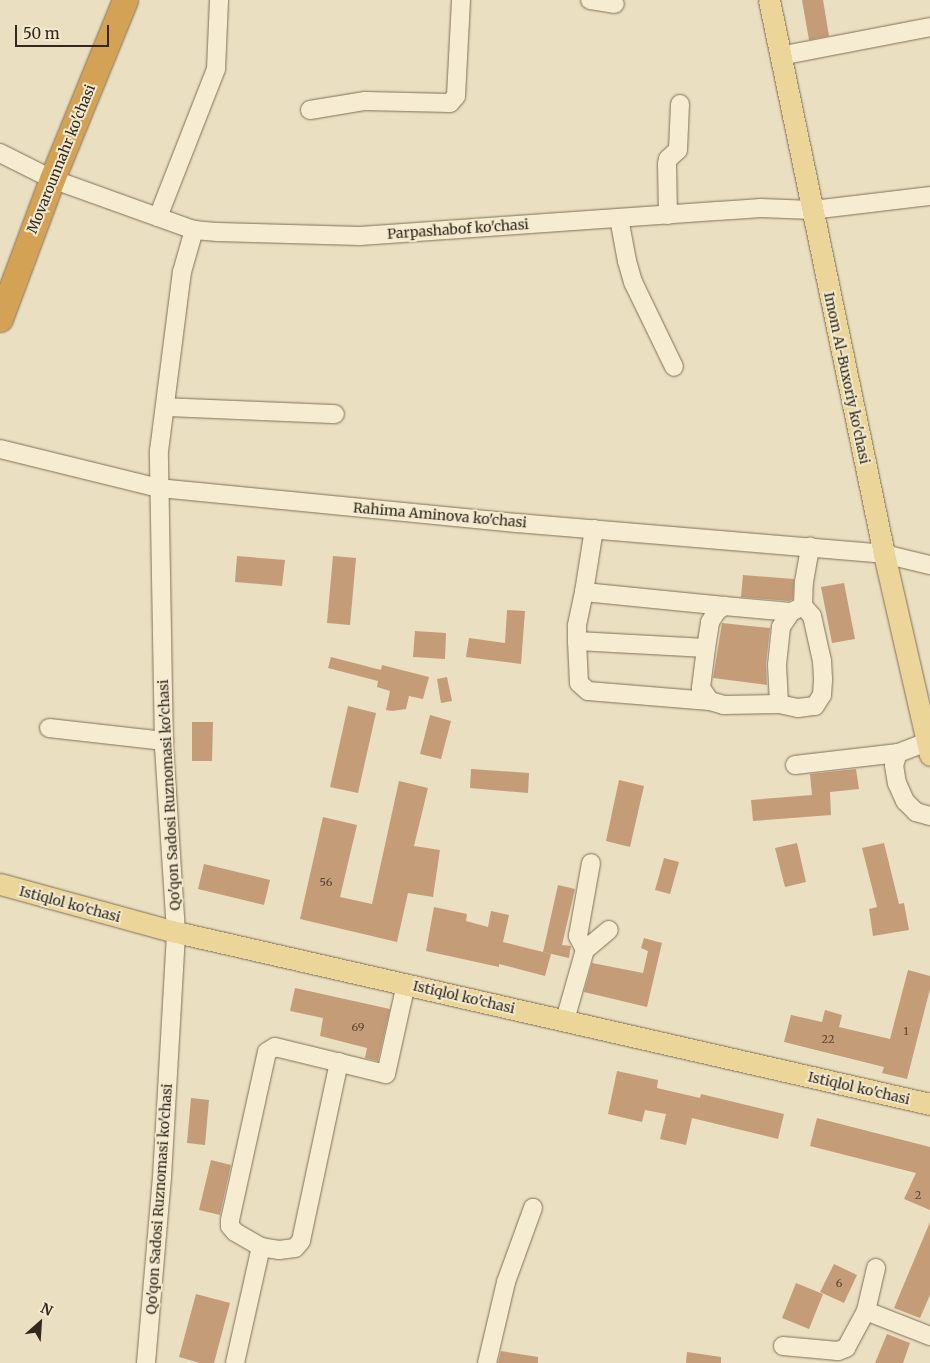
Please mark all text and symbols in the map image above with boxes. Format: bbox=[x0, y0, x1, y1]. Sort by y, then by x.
scale bar bbox=[18, 15, 111, 47]
text: 50 m bbox=[23, 24, 60, 43]
street label: Movarounnahr ko'chasi bbox=[23, 82, 99, 236]
street label: Parpashabof ko'chasi bbox=[387, 216, 529, 242]
street label: Imom Al-Buxoriy ko'chasi bbox=[821, 291, 873, 465]
street label: Rahima Aminova ko'chasi bbox=[352, 499, 528, 531]
street label: Qo'qon Sadosi Ruznomasi ko'chasi bbox=[155, 679, 183, 911]
house number: 56 bbox=[320, 875, 332, 889]
street label: Istiqlol ko'chasi bbox=[17, 882, 123, 926]
street label: Istiqlol ko'chasi bbox=[411, 977, 517, 1017]
house number: 69 bbox=[351, 1020, 365, 1034]
house number: 1 bbox=[904, 1024, 908, 1038]
house number: 22 bbox=[822, 1032, 834, 1046]
street label: Istiqlol ko'chasi bbox=[806, 1068, 912, 1108]
street label: Qo'qon Sadosi Ruznomasi ko'chasi bbox=[143, 1083, 175, 1315]
house number: 2 bbox=[915, 1188, 921, 1202]
house number: 6 bbox=[836, 1276, 842, 1290]
north arrow bbox=[15, 1298, 65, 1348]
text: N bbox=[38, 1299, 55, 1320]

